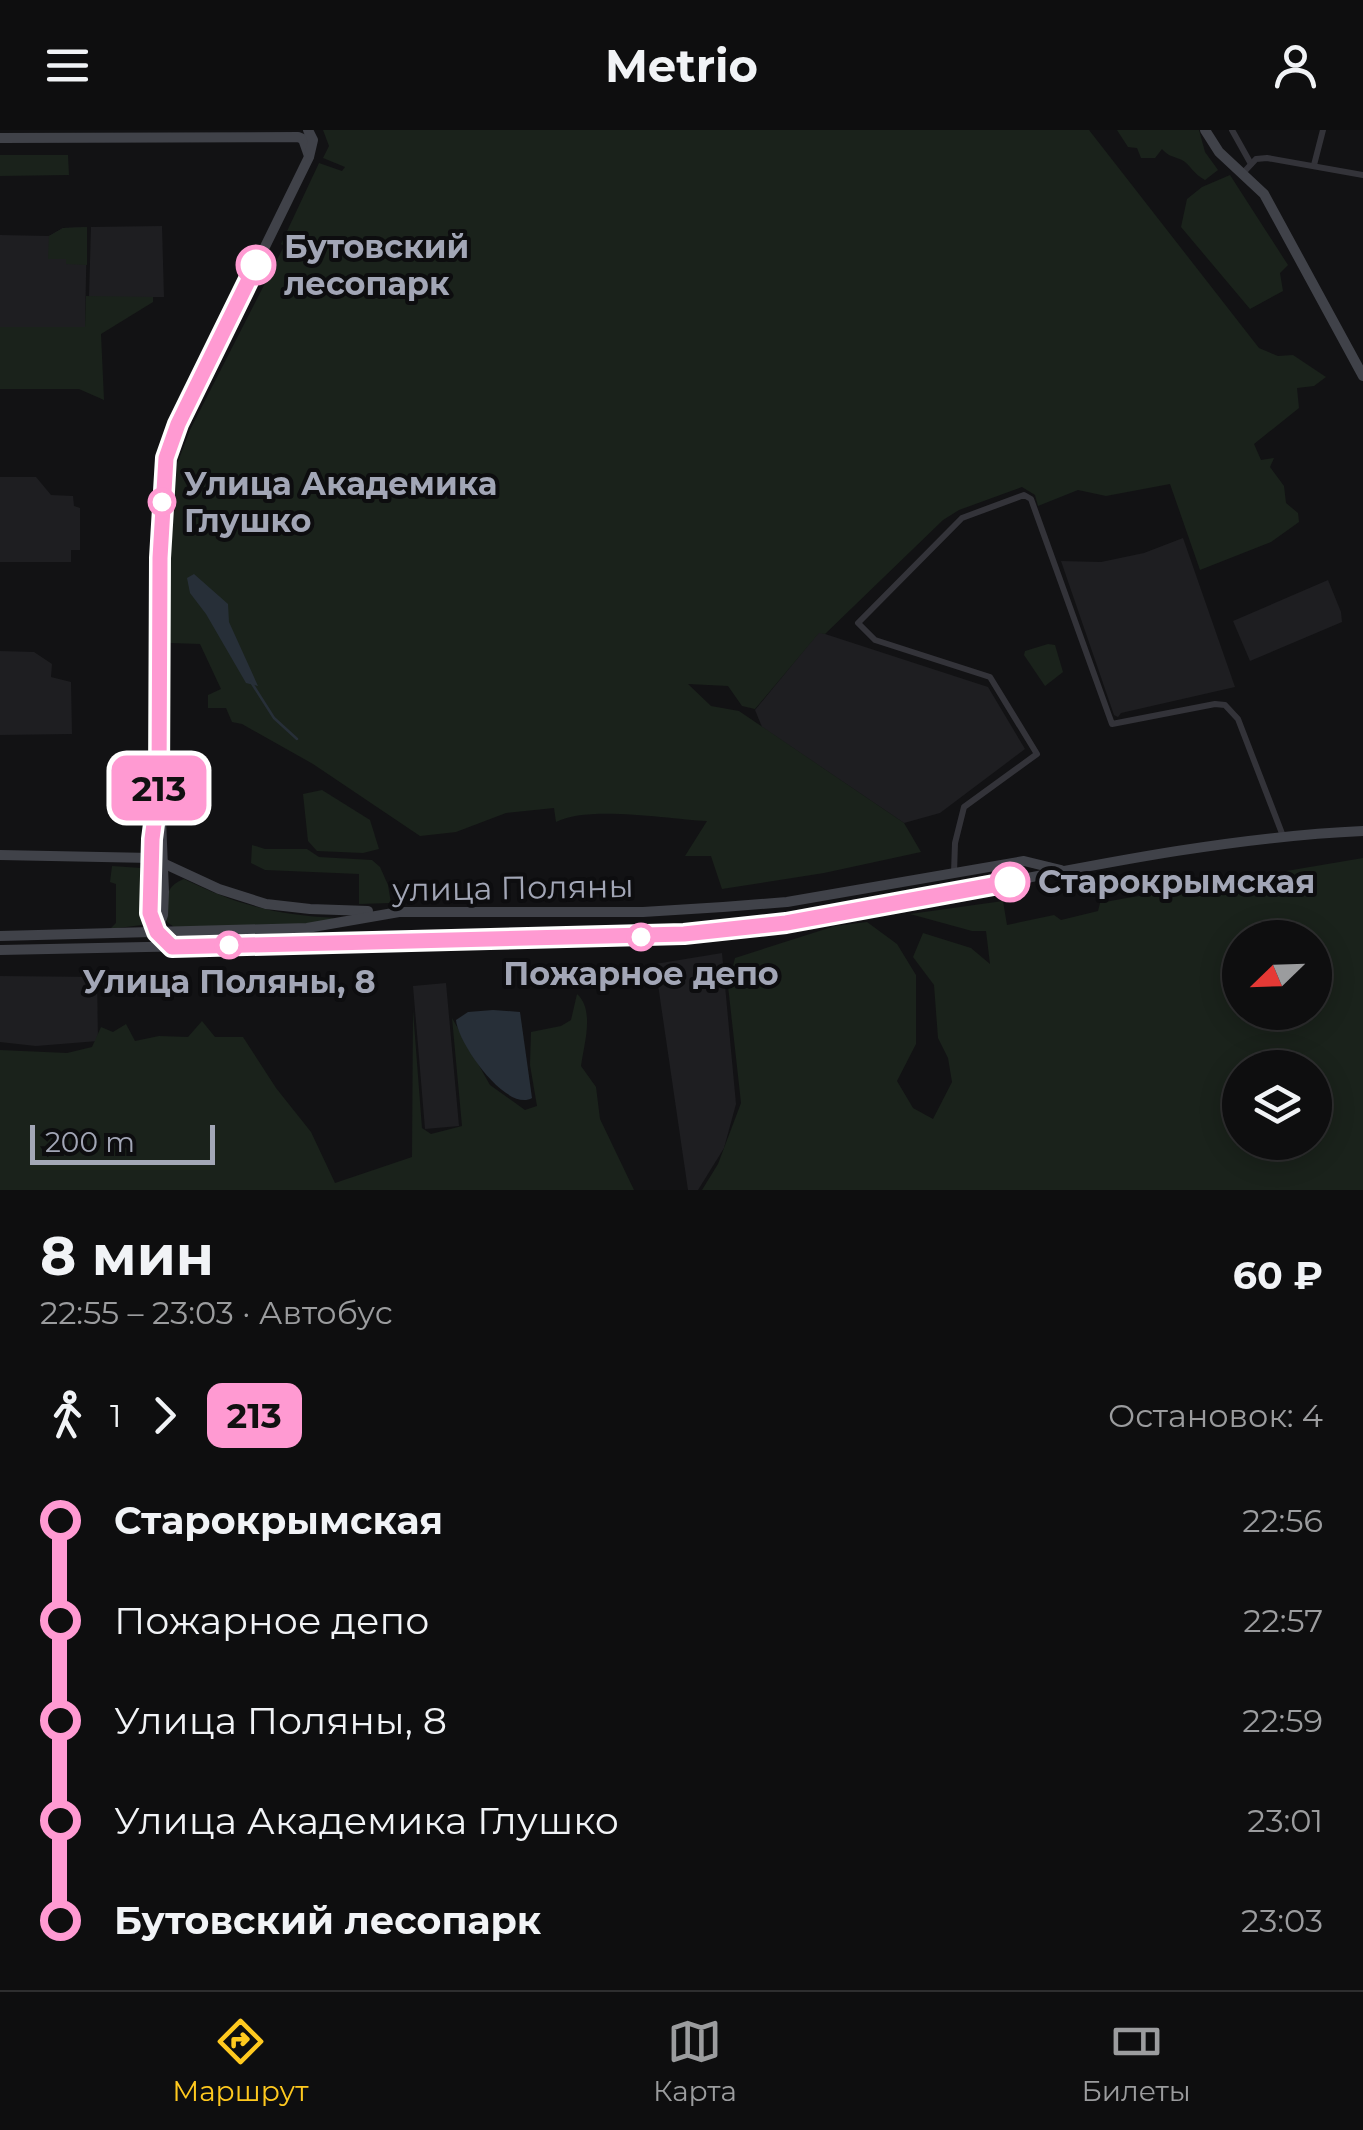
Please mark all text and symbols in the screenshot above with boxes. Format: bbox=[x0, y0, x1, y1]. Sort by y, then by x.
icon: menu bbox=[40, 38, 95, 93]
text: Metrio bbox=[605, 38, 758, 93]
icon: person bbox=[1268, 38, 1323, 93]
place label: Бутовский лесопарк bbox=[284, 227, 469, 303]
marker: Бутовский лесопарк bbox=[237, 246, 275, 284]
place label: Улица Академика Глушко bbox=[184, 464, 497, 540]
marker: Улица Академика Глушко bbox=[149, 489, 175, 515]
line badge: 213 bbox=[102, 756, 216, 820]
text: 213 bbox=[131, 767, 187, 810]
place label: Старокрымская bbox=[1038, 862, 1315, 901]
marker: Старокрымская bbox=[991, 863, 1029, 901]
street label: улица Поляны bbox=[391, 866, 634, 909]
north arrow bbox=[1222, 920, 1332, 1030]
map controls bbox=[1222, 920, 1332, 1160]
marker: Пожарное депо bbox=[628, 924, 654, 950]
marker: Улица Поляны, 8 bbox=[216, 932, 242, 958]
place label: Пожарное депо bbox=[503, 954, 779, 993]
place label: Улица Поляны, 8 bbox=[82, 962, 376, 1001]
button: layers bbox=[1222, 1050, 1332, 1160]
scale bar bbox=[30, 1120, 215, 1164]
text: 200 m bbox=[45, 1125, 135, 1159]
text: 8 мин bbox=[40, 1222, 214, 1289]
text: 60 ₽ bbox=[1233, 1252, 1323, 1299]
text: 22:55 – 23:03 · Автобус bbox=[40, 1293, 393, 1332]
icon: walk bbox=[40, 1388, 95, 1443]
icon: forward bbox=[137, 1388, 192, 1443]
text: 213 bbox=[227, 1394, 282, 1437]
text: 1 bbox=[110, 1396, 122, 1435]
text: Остановок: 4 bbox=[1108, 1396, 1323, 1435]
text: Старокрымская bbox=[114, 1497, 443, 1544]
text: 22:56 bbox=[1242, 1501, 1323, 1540]
text: Пожарное депо bbox=[114, 1597, 429, 1644]
text: 22:57 bbox=[1243, 1601, 1323, 1640]
text: Улица Поляны, 8 bbox=[114, 1697, 447, 1744]
text: 22:59 bbox=[1242, 1701, 1323, 1740]
text: Улица Академика Глушко bbox=[114, 1797, 619, 1844]
text: 23:01 bbox=[1247, 1801, 1323, 1840]
text: Бутовский лесопарк bbox=[114, 1897, 541, 1944]
text: 23:03 bbox=[1241, 1901, 1323, 1940]
tab: Маршрут bbox=[172, 2014, 308, 2108]
tab: Карта bbox=[653, 2014, 737, 2108]
tab: Билеты bbox=[1081, 2014, 1191, 2108]

